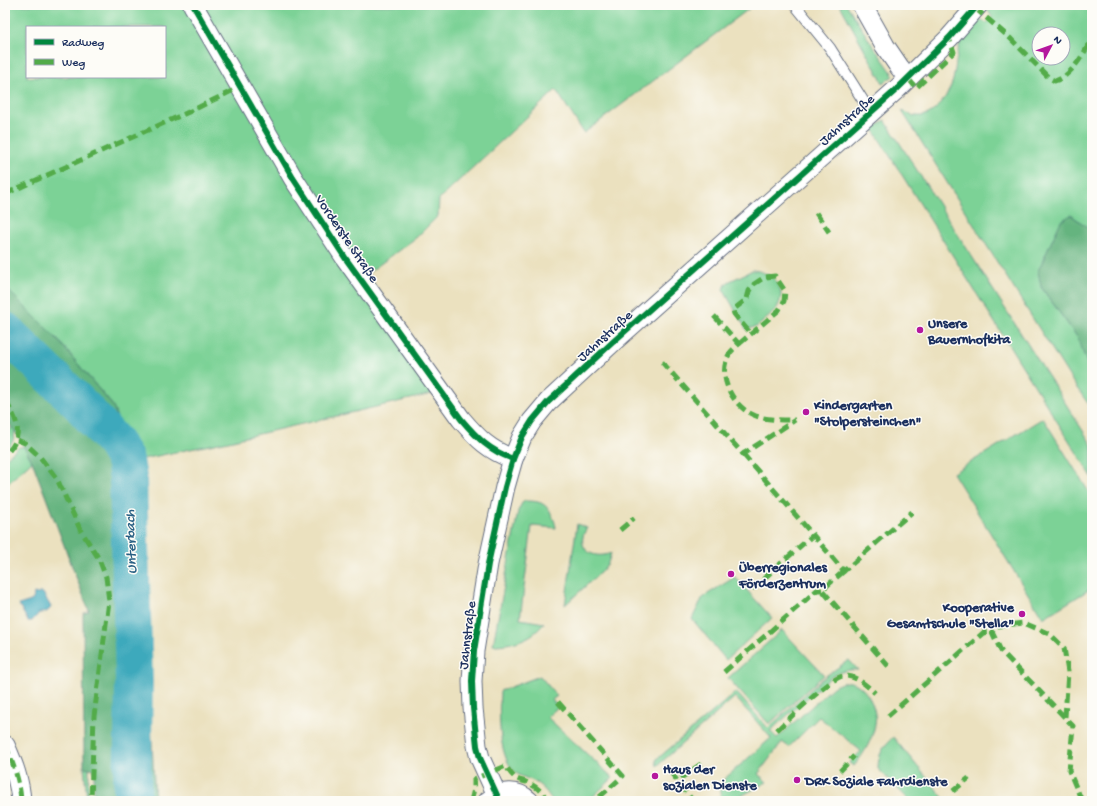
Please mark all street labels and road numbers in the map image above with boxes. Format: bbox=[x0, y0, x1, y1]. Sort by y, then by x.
street label: Jahnstraße bbox=[816, 91, 879, 150]
street label: Vorderste Straße bbox=[310, 191, 382, 287]
street label: Jahnstraße bbox=[574, 307, 637, 366]
street label: Jahnstraße bbox=[456, 599, 481, 670]

